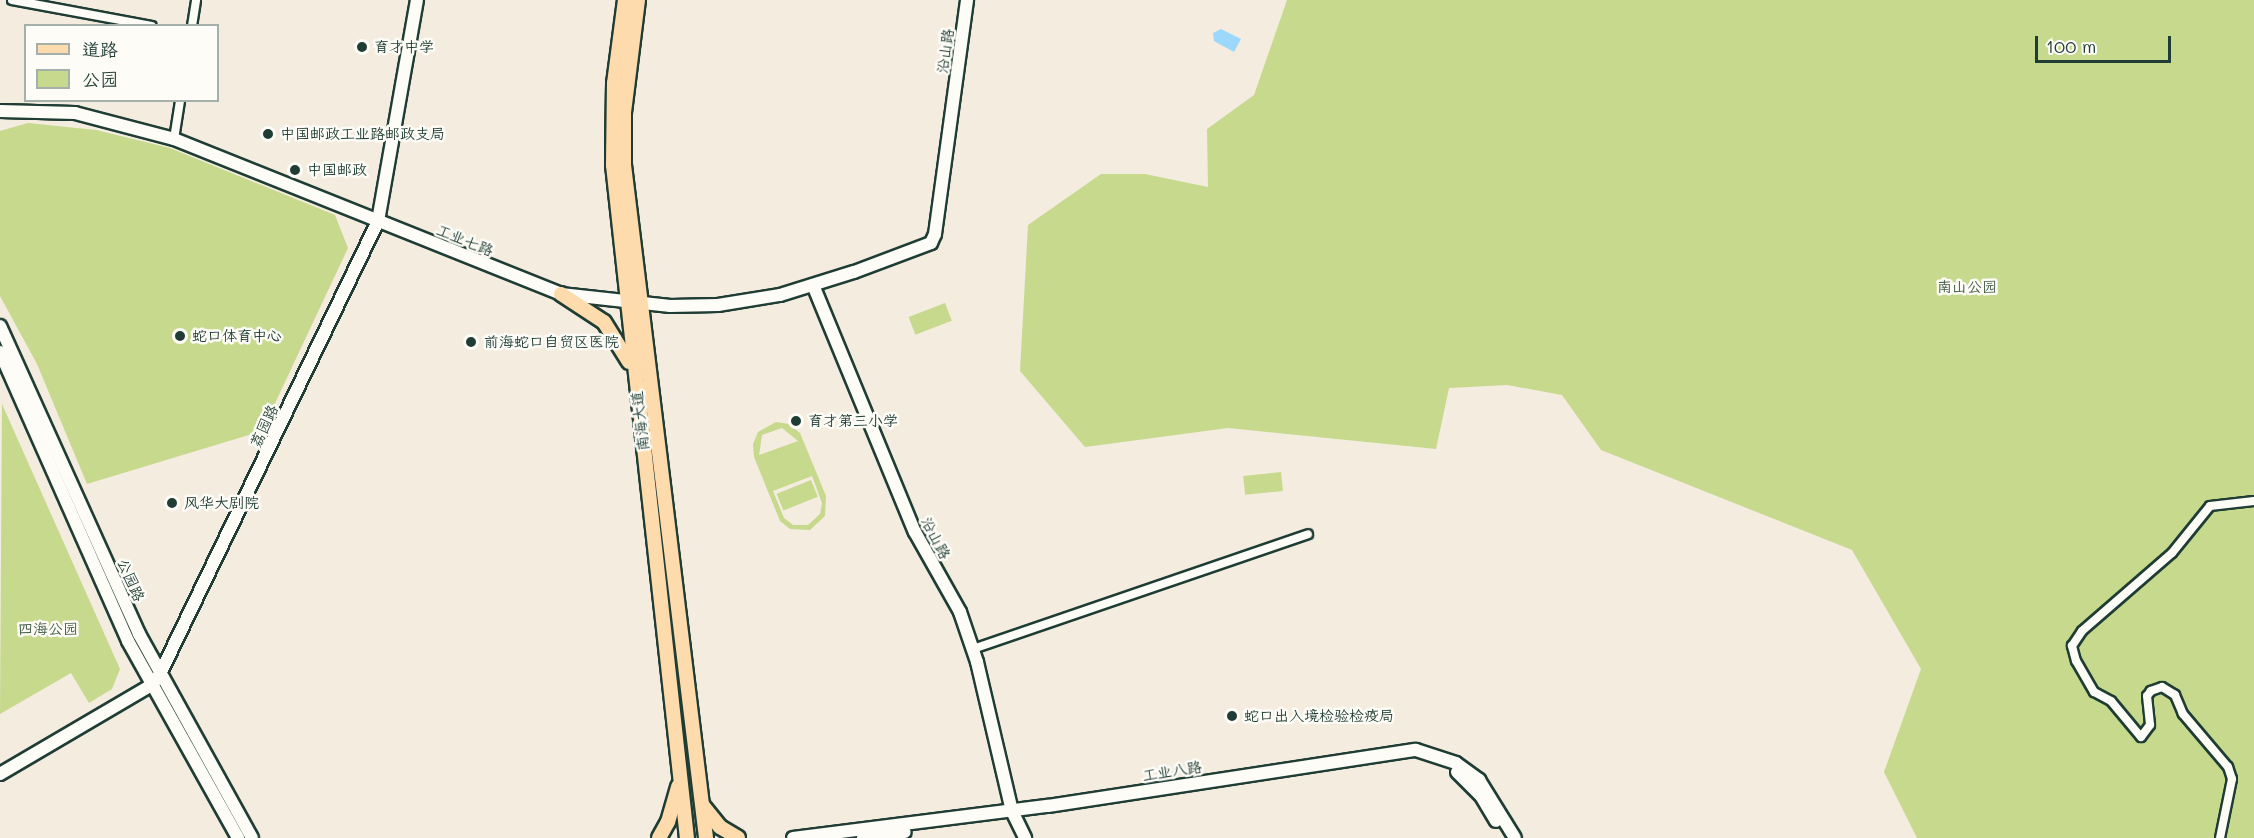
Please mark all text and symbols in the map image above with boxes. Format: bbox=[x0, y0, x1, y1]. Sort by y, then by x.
legend bbox=[24, 24, 219, 102]
scale bar bbox=[2038, 24, 2174, 62]
street label: 沿山路 bbox=[933, 27, 957, 75]
text: 100 m bbox=[2046, 34, 2096, 58]
text: 道路 bbox=[82, 37, 118, 61]
place label: 育才中学 bbox=[374, 38, 434, 56]
marker: 育才中学 bbox=[355, 40, 369, 54]
text: 公园 bbox=[82, 67, 118, 91]
place label: 中国邮政工业路邮政支局 bbox=[280, 125, 445, 143]
marker: 中国邮政工业路邮政支局 bbox=[261, 127, 275, 141]
place label: 中国邮政 bbox=[307, 161, 367, 179]
marker: 中国邮政 bbox=[288, 163, 302, 177]
street label: 工业七路 bbox=[434, 220, 496, 260]
park label: 南山公园 bbox=[1937, 278, 1997, 296]
place label: 蛇口体育中心 bbox=[192, 327, 282, 345]
marker: 蛇口体育中心 bbox=[173, 329, 187, 343]
marker: 前海蛇口自贸区医院 bbox=[462, 333, 480, 351]
place label: 前海蛇口自贸区医院 bbox=[484, 333, 619, 351]
street label: 南海大道 bbox=[627, 390, 653, 452]
street label: 荔园路 bbox=[246, 402, 282, 450]
place label: 育才第三小学 bbox=[808, 412, 898, 430]
marker: 育才第三小学 bbox=[789, 414, 803, 428]
place label: 风华大剧院 bbox=[184, 494, 259, 512]
marker: 风华大剧院 bbox=[165, 496, 179, 510]
street label: 沿山路 bbox=[917, 514, 955, 562]
street label: 公园路 bbox=[114, 556, 148, 604]
park label: 四海公园 bbox=[18, 620, 78, 638]
place label: 蛇口出入境检验检疫局 bbox=[1244, 707, 1394, 725]
marker: 蛇口出入境检验检疫局 bbox=[1225, 709, 1239, 723]
street label: 工业八路 bbox=[1141, 757, 1203, 785]

